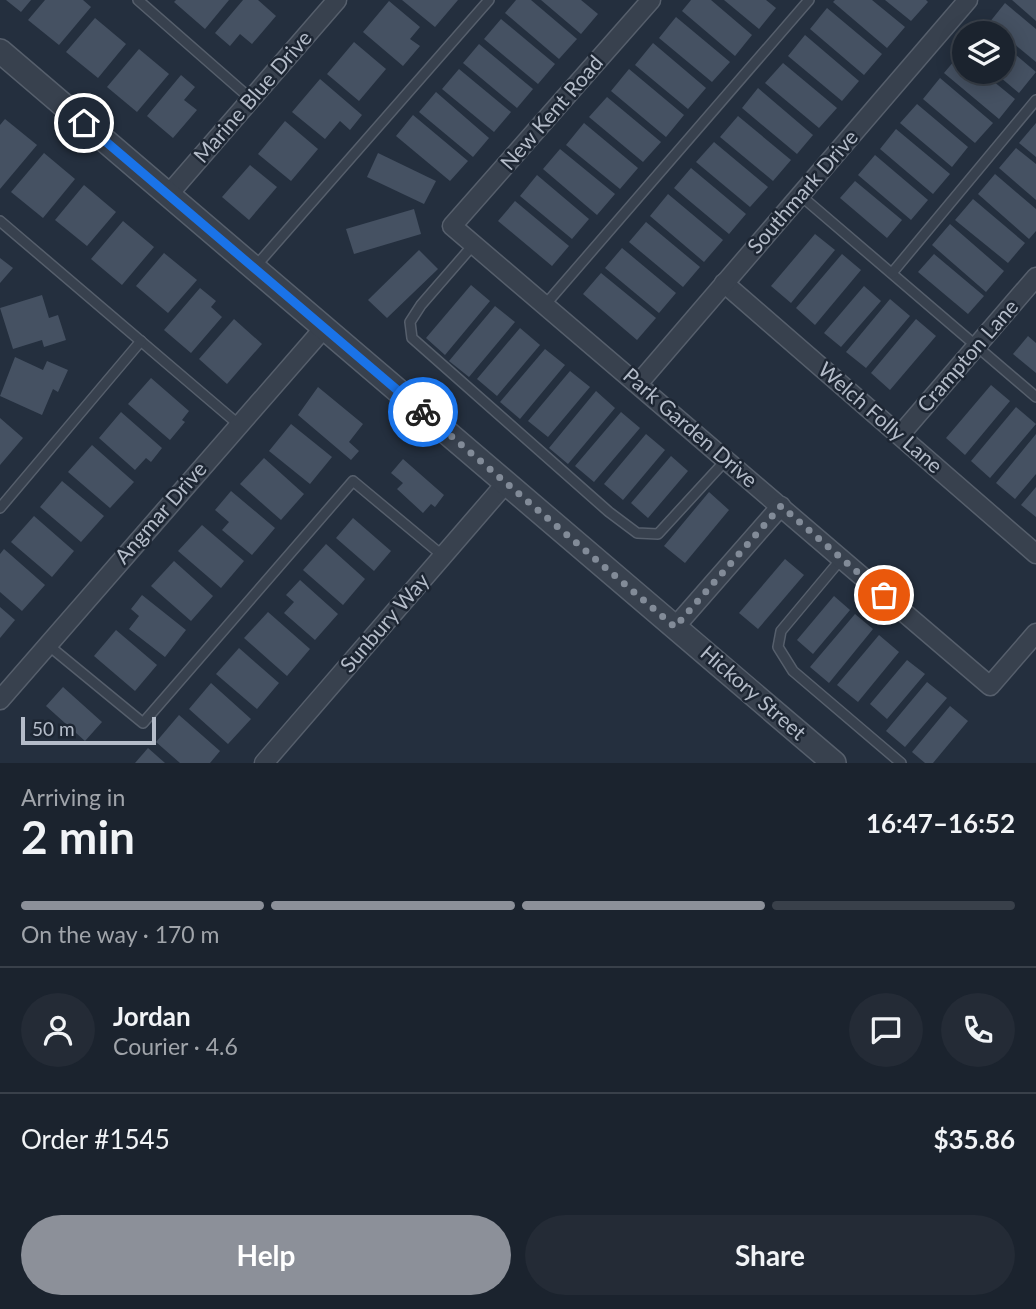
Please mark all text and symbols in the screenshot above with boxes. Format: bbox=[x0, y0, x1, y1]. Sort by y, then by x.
map controls bbox=[952, 21, 1015, 84]
button: layers bbox=[952, 21, 1015, 84]
street label: Marine Blue Drive bbox=[188, 25, 316, 167]
street label: New Kent Road bbox=[494, 50, 607, 174]
pin bbox=[54, 93, 114, 153]
icon: home bbox=[65, 104, 103, 142]
street label: Southmark Drive bbox=[741, 124, 862, 258]
street label: Crampton Lane bbox=[911, 293, 1023, 417]
street label: Welch Folly Lane bbox=[814, 356, 948, 478]
street label: Park Garden Drive bbox=[619, 362, 763, 492]
courier bbox=[388, 377, 458, 447]
icon: bike bbox=[404, 393, 442, 431]
street label: Angmar Drive bbox=[109, 456, 211, 568]
pin bbox=[854, 565, 914, 625]
street label: Sunbury Way bbox=[334, 567, 434, 677]
icon: bag bbox=[865, 576, 903, 614]
street label: Hickory Street bbox=[696, 639, 812, 745]
scale bar bbox=[21, 714, 156, 746]
text: 50 m bbox=[32, 717, 75, 740]
text: Arriving in bbox=[21, 783, 125, 811]
text: 16:47–16:52 bbox=[866, 807, 1015, 839]
text: 2 min bbox=[21, 809, 135, 864]
text: On the way · 170 m bbox=[21, 920, 220, 948]
button: person bbox=[21, 993, 95, 1067]
button: chat bbox=[849, 993, 923, 1067]
button: phone bbox=[941, 993, 1015, 1067]
text: Jordan bbox=[113, 1000, 191, 1032]
text: Courier · 4.6 bbox=[113, 1032, 238, 1060]
text: Order #1545 bbox=[21, 1123, 170, 1155]
text: $35.86 bbox=[933, 1123, 1015, 1155]
button: Help bbox=[21, 1215, 511, 1295]
button: Share bbox=[525, 1215, 1015, 1295]

